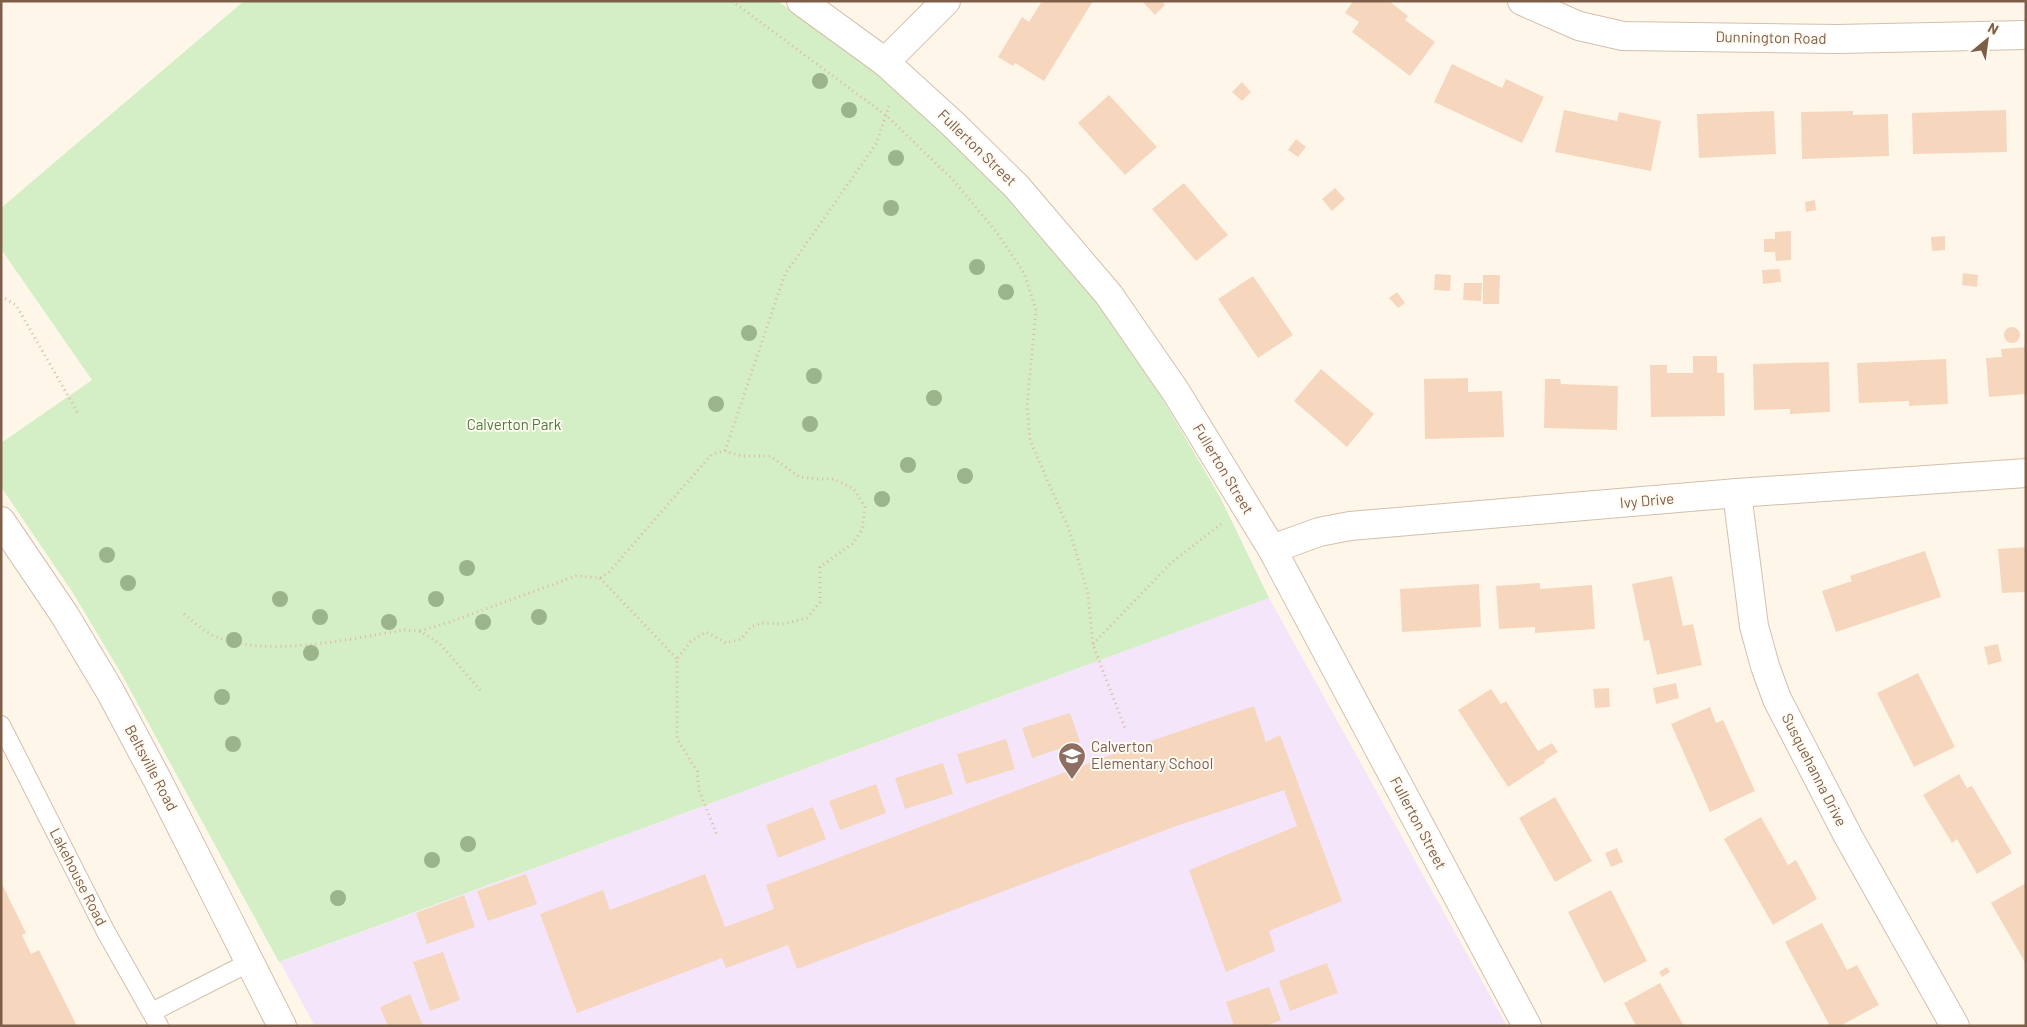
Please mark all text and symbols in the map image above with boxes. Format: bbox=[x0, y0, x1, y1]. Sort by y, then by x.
north arrow bbox=[1962, 15, 2012, 65]
text: N bbox=[1985, 19, 2002, 38]
street label: Dunnington Road bbox=[1715, 27, 1827, 47]
street label: Fullerton Street bbox=[935, 105, 1021, 189]
park label: Calverton Park bbox=[467, 415, 562, 433]
street label: Fullerton Street bbox=[1190, 420, 1258, 517]
street label: Ivy Drive bbox=[1619, 489, 1675, 511]
street label: Susquehanna Drive bbox=[1779, 710, 1851, 829]
street label: Beltsville Road bbox=[122, 721, 182, 814]
place label: Calverton Elementary School bbox=[1091, 737, 1213, 772]
school or university icon: Calverton Elementary School bbox=[1057, 741, 1087, 780]
street label: Fullerton Street bbox=[1387, 773, 1451, 872]
street label: Lakehouse Road bbox=[47, 825, 111, 928]

